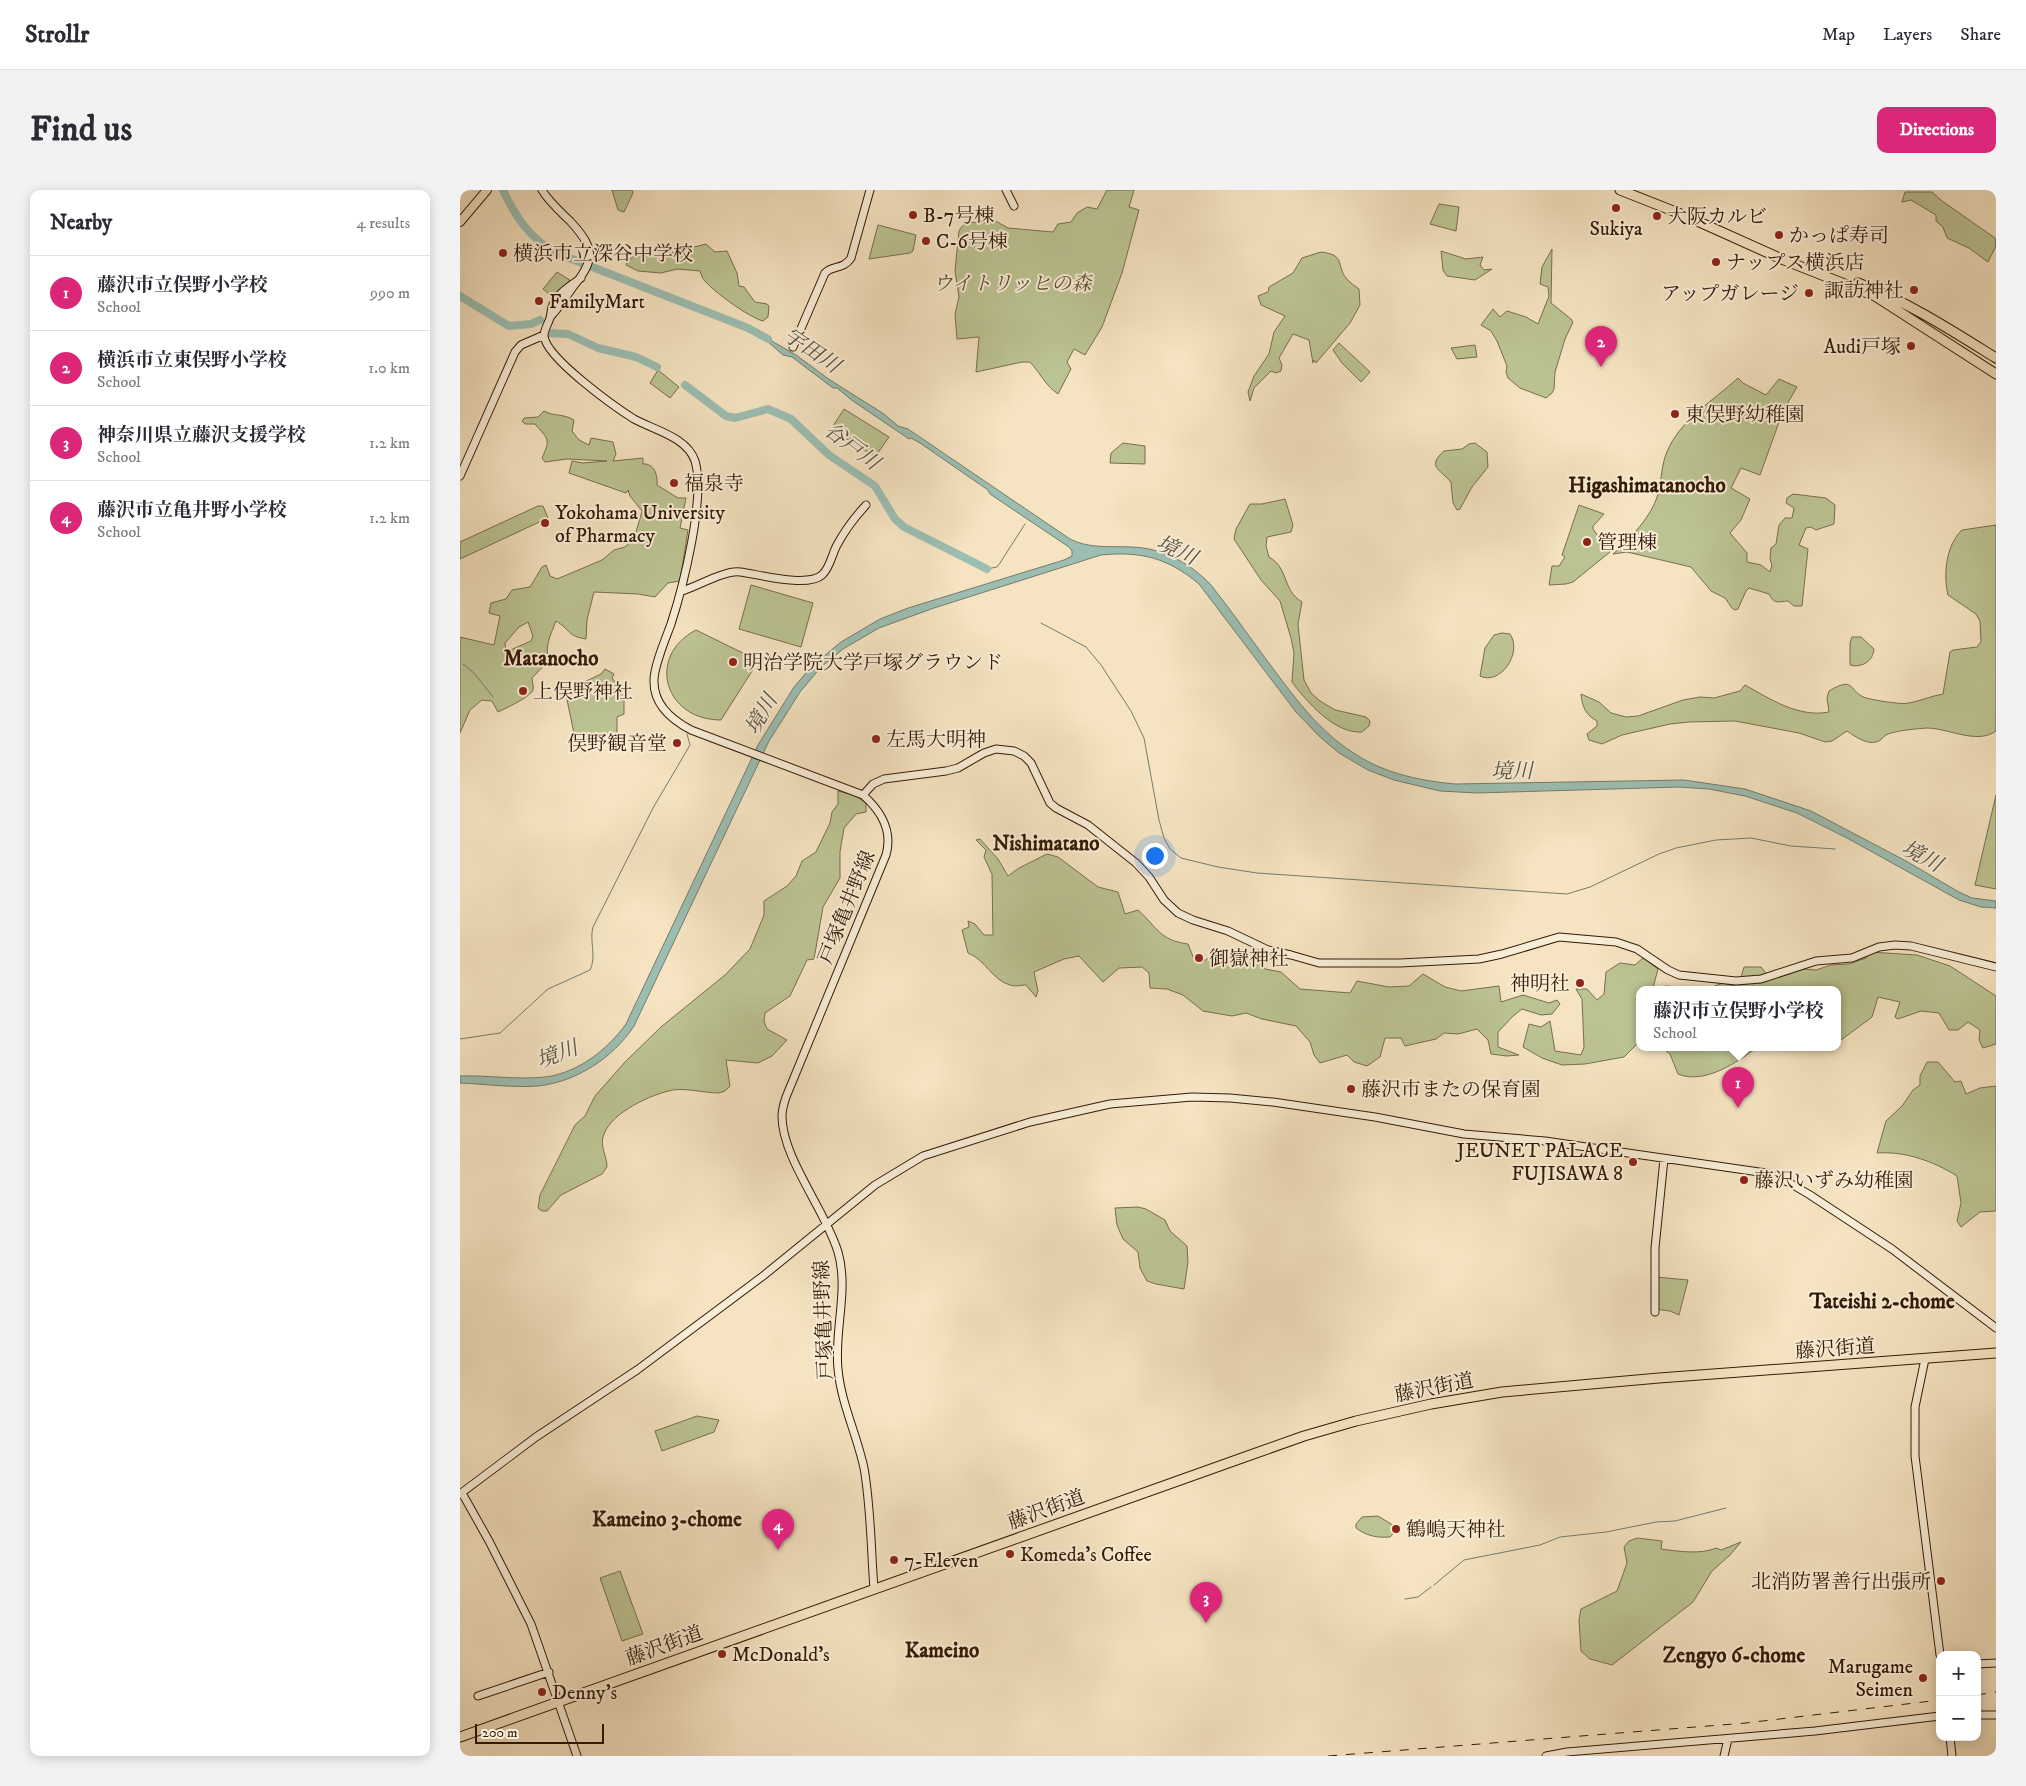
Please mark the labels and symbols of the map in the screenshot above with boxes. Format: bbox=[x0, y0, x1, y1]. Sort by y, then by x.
marker: Sukiya bbox=[1610, 202, 1622, 214]
place label: B-7号棟 bbox=[923, 204, 994, 229]
place label: 大阪カルビ bbox=[1667, 205, 1767, 230]
marker: B-7号棟 bbox=[907, 209, 919, 221]
marker: 大阪カルビ bbox=[1651, 210, 1663, 222]
place label: Sukiya bbox=[1589, 217, 1643, 242]
place label: かっぱ寿司 bbox=[1789, 224, 1889, 249]
marker: かっぱ寿司 bbox=[1773, 229, 1785, 241]
place label: C-6号棟 bbox=[936, 230, 1008, 255]
marker: C-6号棟 bbox=[920, 235, 932, 247]
place label: 横浜市立深谷中学校 bbox=[513, 242, 693, 267]
marker: 横浜市立深谷中学校 bbox=[497, 247, 509, 259]
place label: ナップス横浜店 bbox=[1726, 251, 1865, 276]
marker: ナップス横浜店 bbox=[1710, 256, 1722, 268]
park label: ウイトリッヒの森 bbox=[933, 272, 1093, 297]
place label: 諏訪神社 bbox=[1824, 279, 1904, 304]
place label: アップガレージ bbox=[1661, 282, 1799, 307]
marker: 諏訪神社 bbox=[1908, 284, 1920, 296]
marker: アップガレージ bbox=[1803, 287, 1815, 299]
place label: FamilyMart bbox=[549, 290, 645, 315]
marker: FamilyMart bbox=[533, 295, 545, 307]
water label: 宇田川 bbox=[778, 322, 846, 380]
pin: 2 bbox=[1585, 326, 1617, 367]
place label: Audi戸塚 bbox=[1823, 335, 1901, 360]
marker: Audi戸塚 bbox=[1905, 340, 1917, 352]
place label: 東俣野幼稚園 bbox=[1685, 403, 1805, 428]
marker: 東俣野幼稚園 bbox=[1669, 408, 1681, 420]
water label: 谷戸川 bbox=[818, 417, 886, 477]
place label: 福泉寺 bbox=[684, 472, 744, 497]
district label: Higashimatanocho bbox=[1568, 473, 1726, 499]
marker: 福泉寺 bbox=[668, 477, 680, 489]
place label: Yokohama University of Pharmacy bbox=[555, 501, 725, 549]
marker: Yokohama University of Pharmacy bbox=[539, 517, 551, 529]
water label: 境川 bbox=[1152, 530, 1203, 572]
place label: 管理棟 bbox=[1597, 531, 1657, 556]
marker: 管理棟 bbox=[1581, 536, 1593, 548]
district label: Matanocho bbox=[503, 646, 599, 672]
place label: 明治学院大学戸塚グラウンド bbox=[743, 651, 1003, 676]
marker: 明治学院大学戸塚グラウンド bbox=[727, 656, 739, 668]
place label: 上俣野神社 bbox=[533, 680, 633, 705]
marker: 上俣野神社 bbox=[517, 685, 529, 697]
water label: 境川 bbox=[740, 688, 785, 739]
place label: 左馬大明神 bbox=[886, 728, 986, 753]
place label: 俣野観音堂 bbox=[567, 732, 667, 757]
marker: 左馬大明神 bbox=[870, 733, 882, 745]
marker: 俣野観音堂 bbox=[671, 737, 683, 749]
water label: 境川 bbox=[1491, 759, 1535, 785]
district label: Nishimatano bbox=[992, 831, 1100, 857]
water label: 境川 bbox=[1897, 836, 1948, 879]
your location bbox=[1142, 843, 1168, 869]
street label: 戸塚亀井野線 bbox=[813, 847, 881, 968]
place label: 御嶽神社 bbox=[1209, 947, 1289, 972]
marker: 御嶽神社 bbox=[1193, 952, 1205, 964]
place label: 神明社 bbox=[1510, 972, 1570, 997]
marker: 神明社 bbox=[1574, 977, 1586, 989]
water label: 境川 bbox=[533, 1035, 583, 1074]
pin: 1 bbox=[1722, 1067, 1754, 1108]
place label: 藤沢市またの保育園 bbox=[1361, 1078, 1541, 1103]
marker: 藤沢市またの保育園 bbox=[1345, 1083, 1357, 1095]
place label: JEUNET PALACE FUJISAWA 8 bbox=[1455, 1139, 1623, 1187]
marker: JEUNET PALACE FUJISAWA 8 bbox=[1627, 1156, 1639, 1168]
place label: 藤沢いずみ幼稚園 bbox=[1754, 1169, 1914, 1194]
marker: 藤沢いずみ幼稚園 bbox=[1738, 1174, 1750, 1186]
street label: 戸塚亀井野線 bbox=[810, 1260, 839, 1380]
district label: Tateishi 2-chome bbox=[1808, 1289, 1955, 1315]
street label: 藤沢街道 bbox=[1794, 1334, 1876, 1365]
street label: 藤沢街道 bbox=[1393, 1369, 1476, 1408]
street label: 藤沢街道 bbox=[1005, 1485, 1088, 1536]
district label: Kameino 3-chome bbox=[592, 1507, 742, 1533]
pin: 4 bbox=[762, 1509, 794, 1550]
place label: 鶴嶋天神社 bbox=[1406, 1518, 1506, 1543]
marker: 鶴嶋天神社 bbox=[1390, 1523, 1402, 1535]
place label: Komeda's Coffee bbox=[1020, 1543, 1152, 1568]
marker: Komeda's Coffee bbox=[1004, 1548, 1016, 1560]
place label: 7-Eleven bbox=[904, 1549, 979, 1574]
marker: 7-Eleven bbox=[888, 1554, 900, 1566]
place label: 北消防署善行出張所 bbox=[1751, 1570, 1931, 1595]
marker: 北消防署善行出張所 bbox=[1935, 1575, 1947, 1587]
pin: 3 bbox=[1190, 1582, 1222, 1623]
street label: 藤沢街道 bbox=[623, 1621, 706, 1672]
district label: Kameino bbox=[905, 1638, 979, 1664]
place label: McDonald's bbox=[732, 1643, 830, 1668]
district label: Zengyo 6-chome bbox=[1663, 1643, 1805, 1669]
marker: McDonald's bbox=[716, 1648, 728, 1660]
place label: Marugame Seimen bbox=[1828, 1655, 1914, 1703]
marker: Marugame Seimen bbox=[1917, 1672, 1929, 1684]
place label: Denny's bbox=[552, 1681, 618, 1706]
marker: Denny's bbox=[536, 1686, 548, 1698]
scale bar bbox=[475, 1721, 604, 1744]

